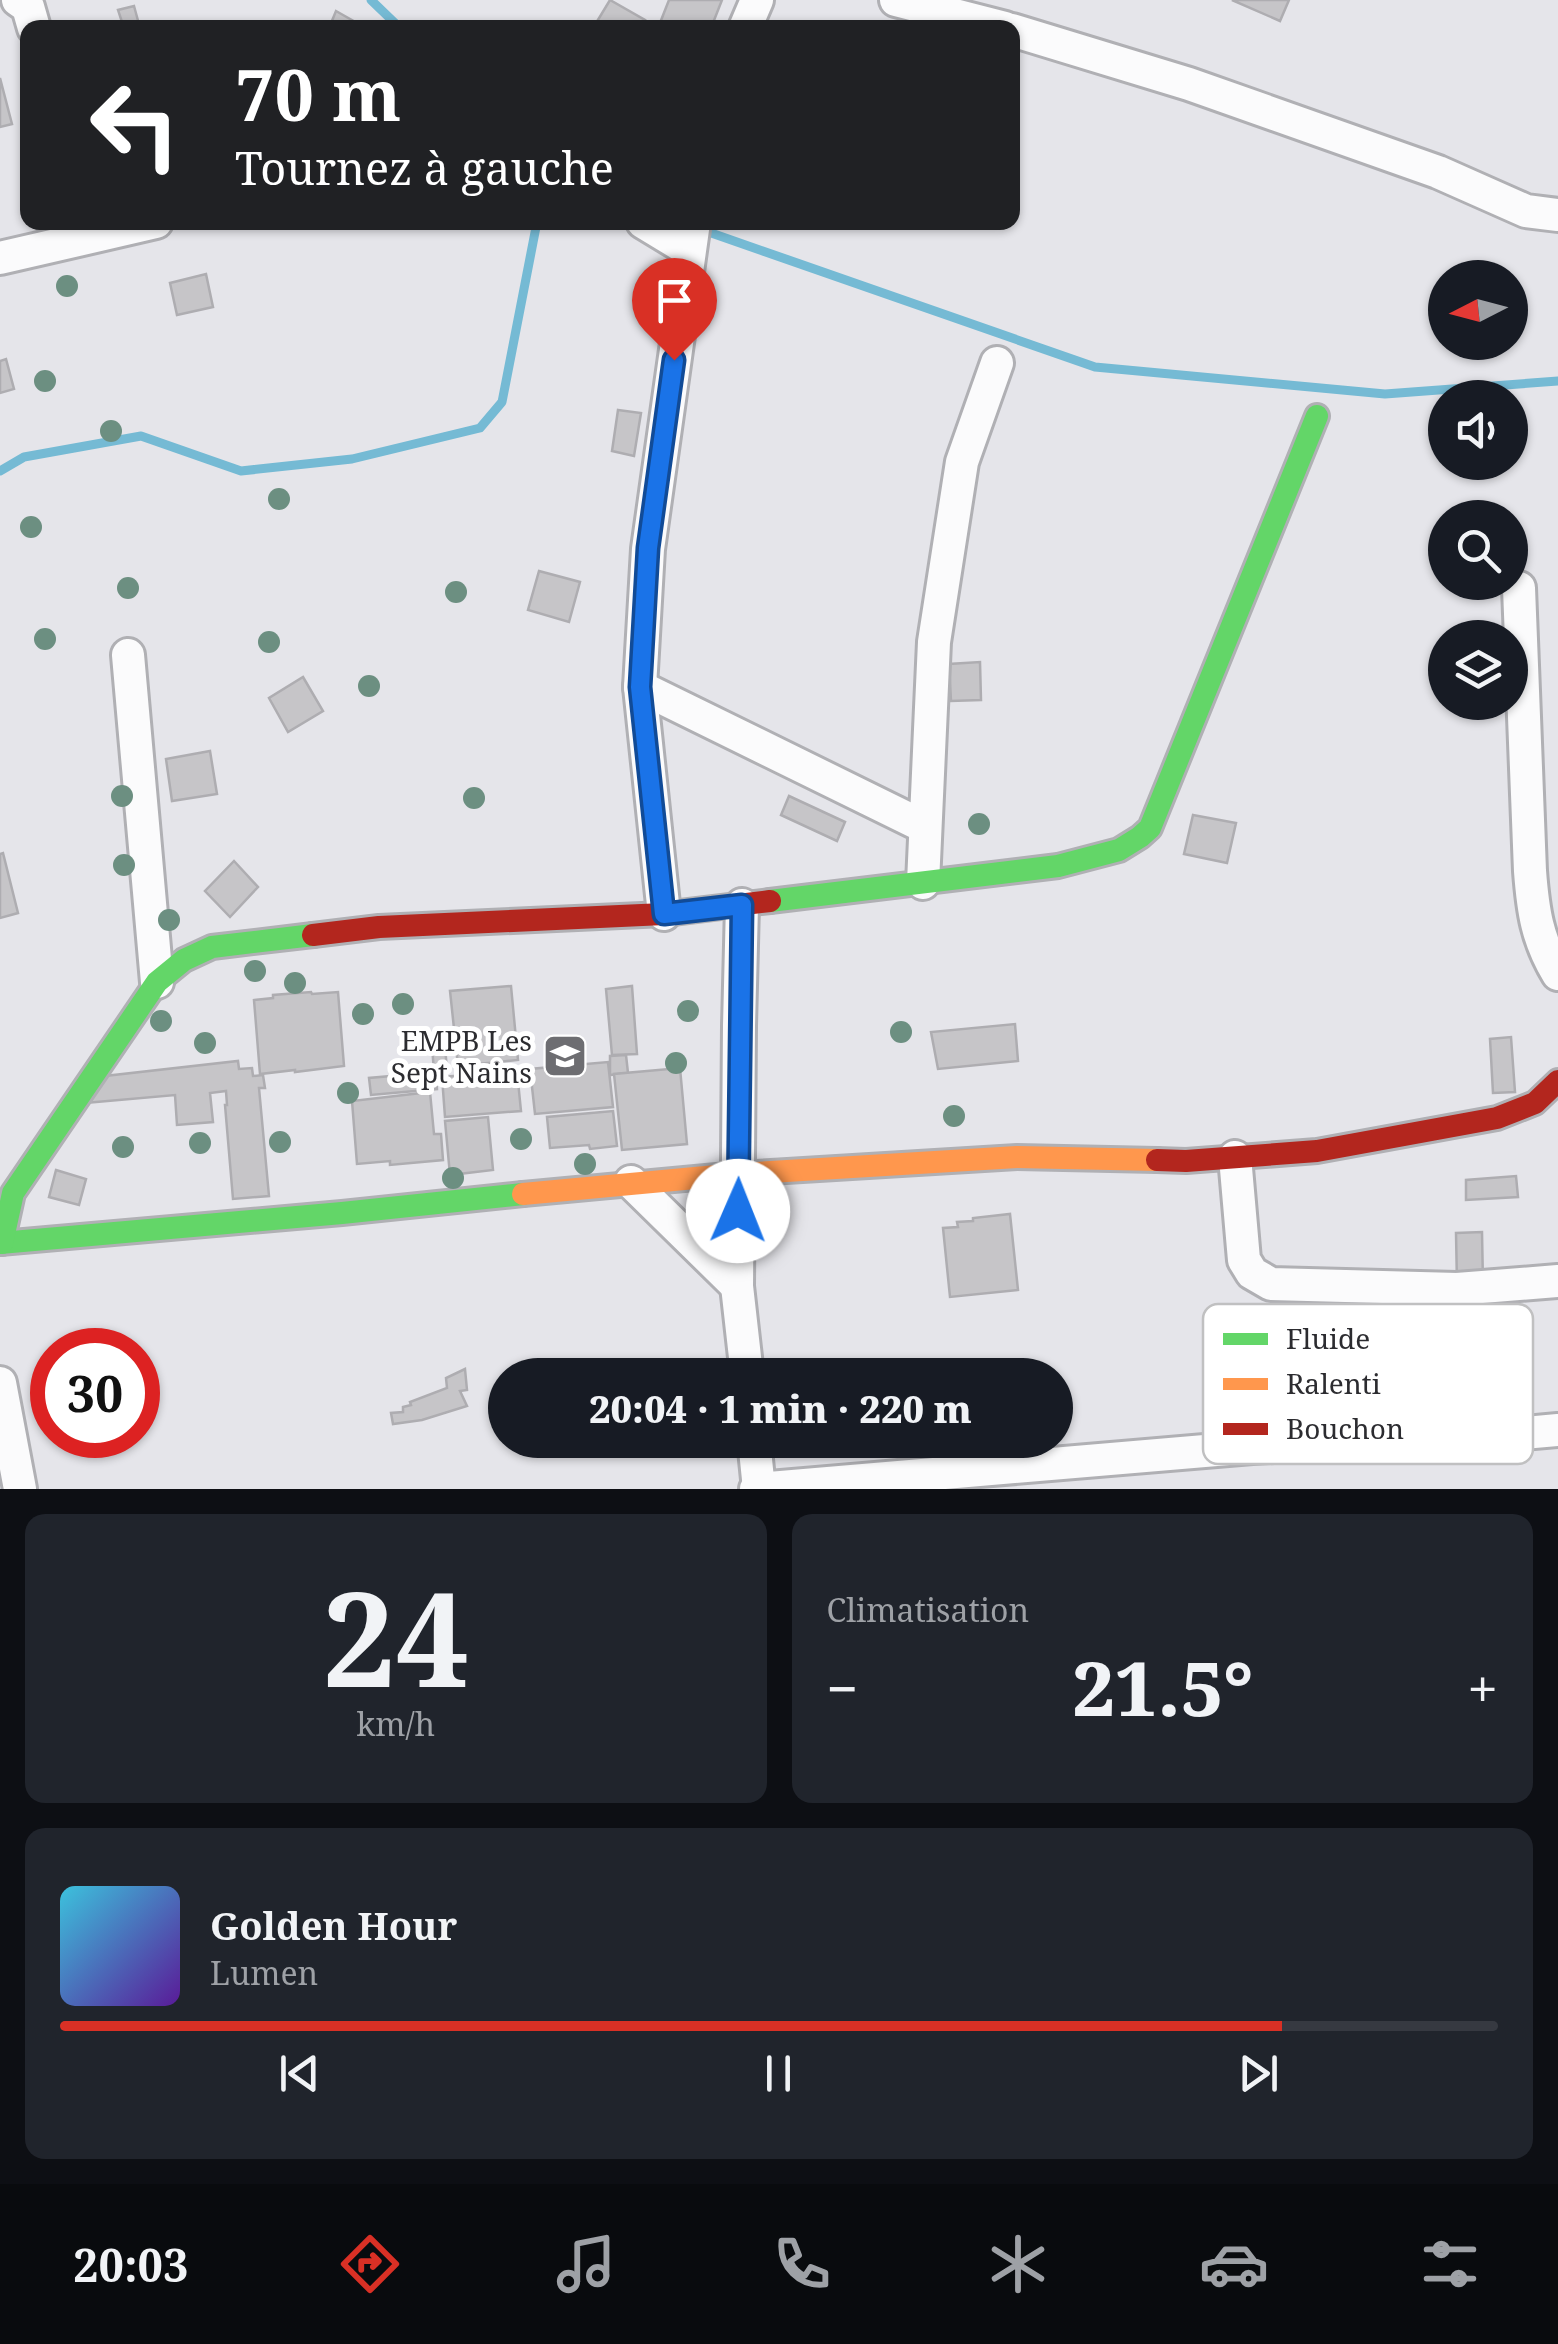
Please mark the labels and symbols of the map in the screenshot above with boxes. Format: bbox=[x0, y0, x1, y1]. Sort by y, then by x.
pin bbox=[632, 258, 717, 361]
north arrow bbox=[1428, 260, 1528, 360]
place label: EMPB Les Sept Nains bbox=[391, 1021, 532, 1091]
school or university icon: EMPB Les Sept Nains bbox=[542, 1033, 588, 1079]
position arrow bbox=[686, 1159, 790, 1263]
legend bbox=[1203, 1304, 1533, 1464]
text: Fluide bbox=[1286, 1319, 1370, 1357]
speed limit sign: 30 bbox=[30, 1328, 160, 1458]
text: Ralenti bbox=[1286, 1364, 1381, 1402]
text: Bouchon bbox=[1286, 1409, 1404, 1447]

